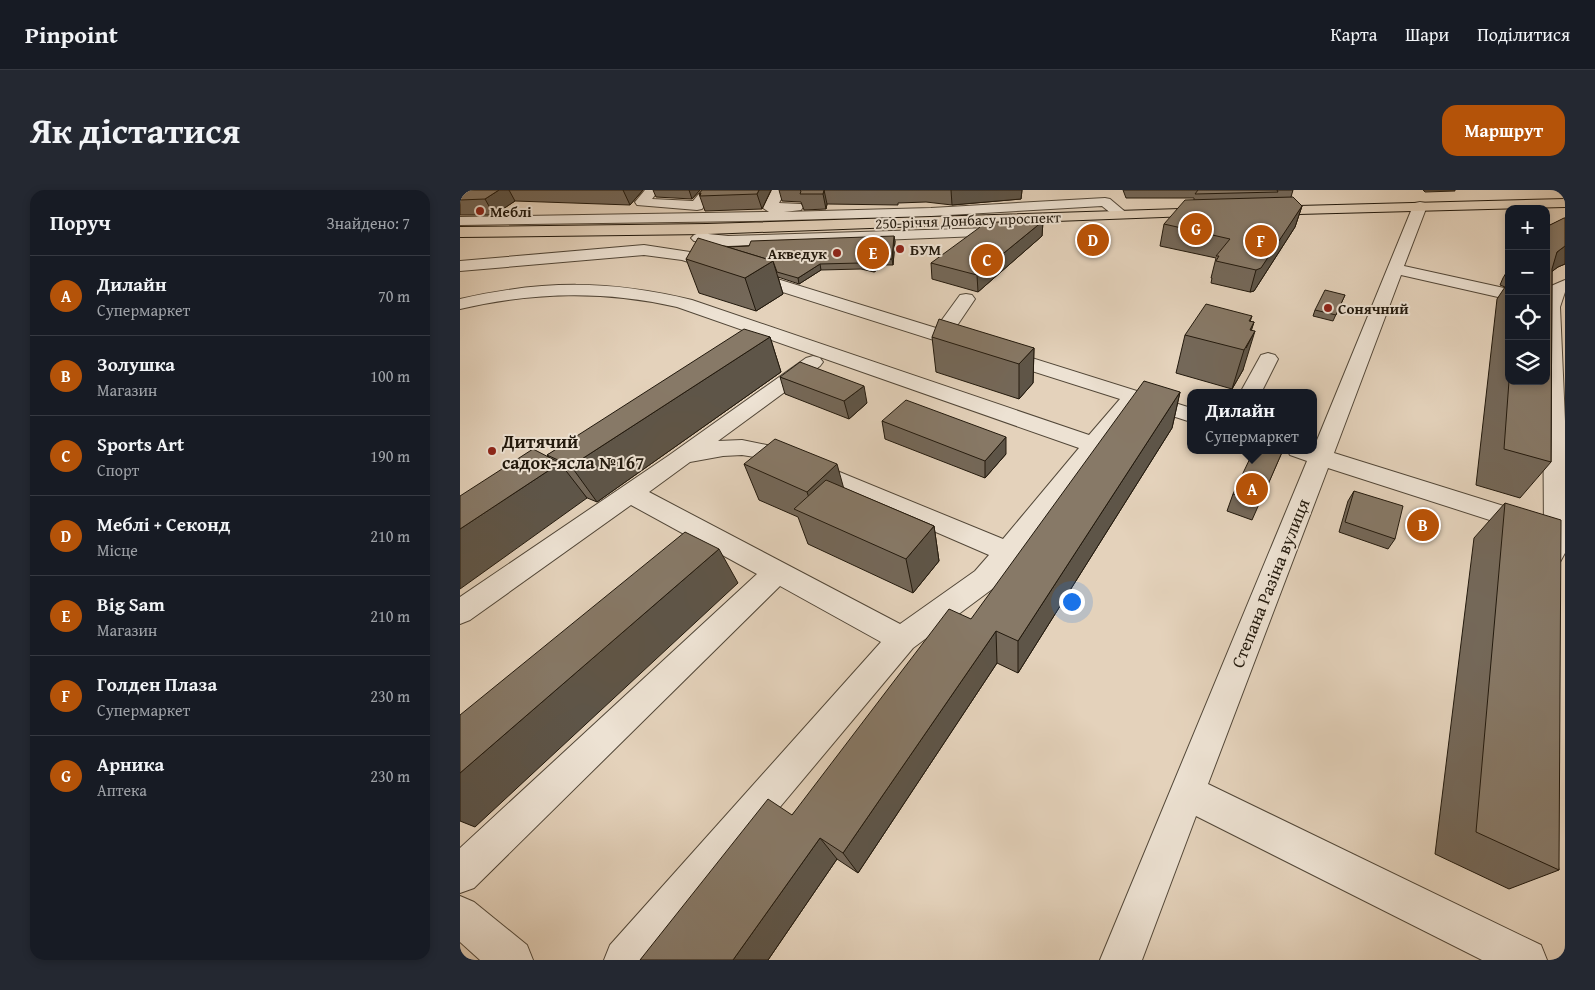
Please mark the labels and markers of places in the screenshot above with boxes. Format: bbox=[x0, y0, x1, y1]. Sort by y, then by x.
place label: Меблі bbox=[490, 201, 532, 222]
marker: Меблі bbox=[474, 205, 486, 217]
pin: G bbox=[1180, 210, 1212, 248]
pin: D bbox=[1077, 221, 1109, 259]
pin: F bbox=[1245, 222, 1277, 260]
pin: E bbox=[857, 234, 889, 272]
place label: БУМ bbox=[910, 239, 942, 260]
pin: C bbox=[971, 241, 1003, 279]
place label: Акведук bbox=[768, 243, 827, 264]
marker: БУМ bbox=[894, 243, 906, 255]
marker: Акведук bbox=[831, 247, 843, 259]
place label: Сонячний bbox=[1338, 298, 1409, 319]
marker: Сонячний bbox=[1322, 302, 1334, 314]
place label: Дитячий садок-ясла №167 bbox=[501, 428, 644, 476]
marker: Дитячий садок-ясла №167 bbox=[486, 445, 498, 457]
pin: A bbox=[1236, 470, 1268, 508]
pin: B bbox=[1407, 506, 1439, 544]

